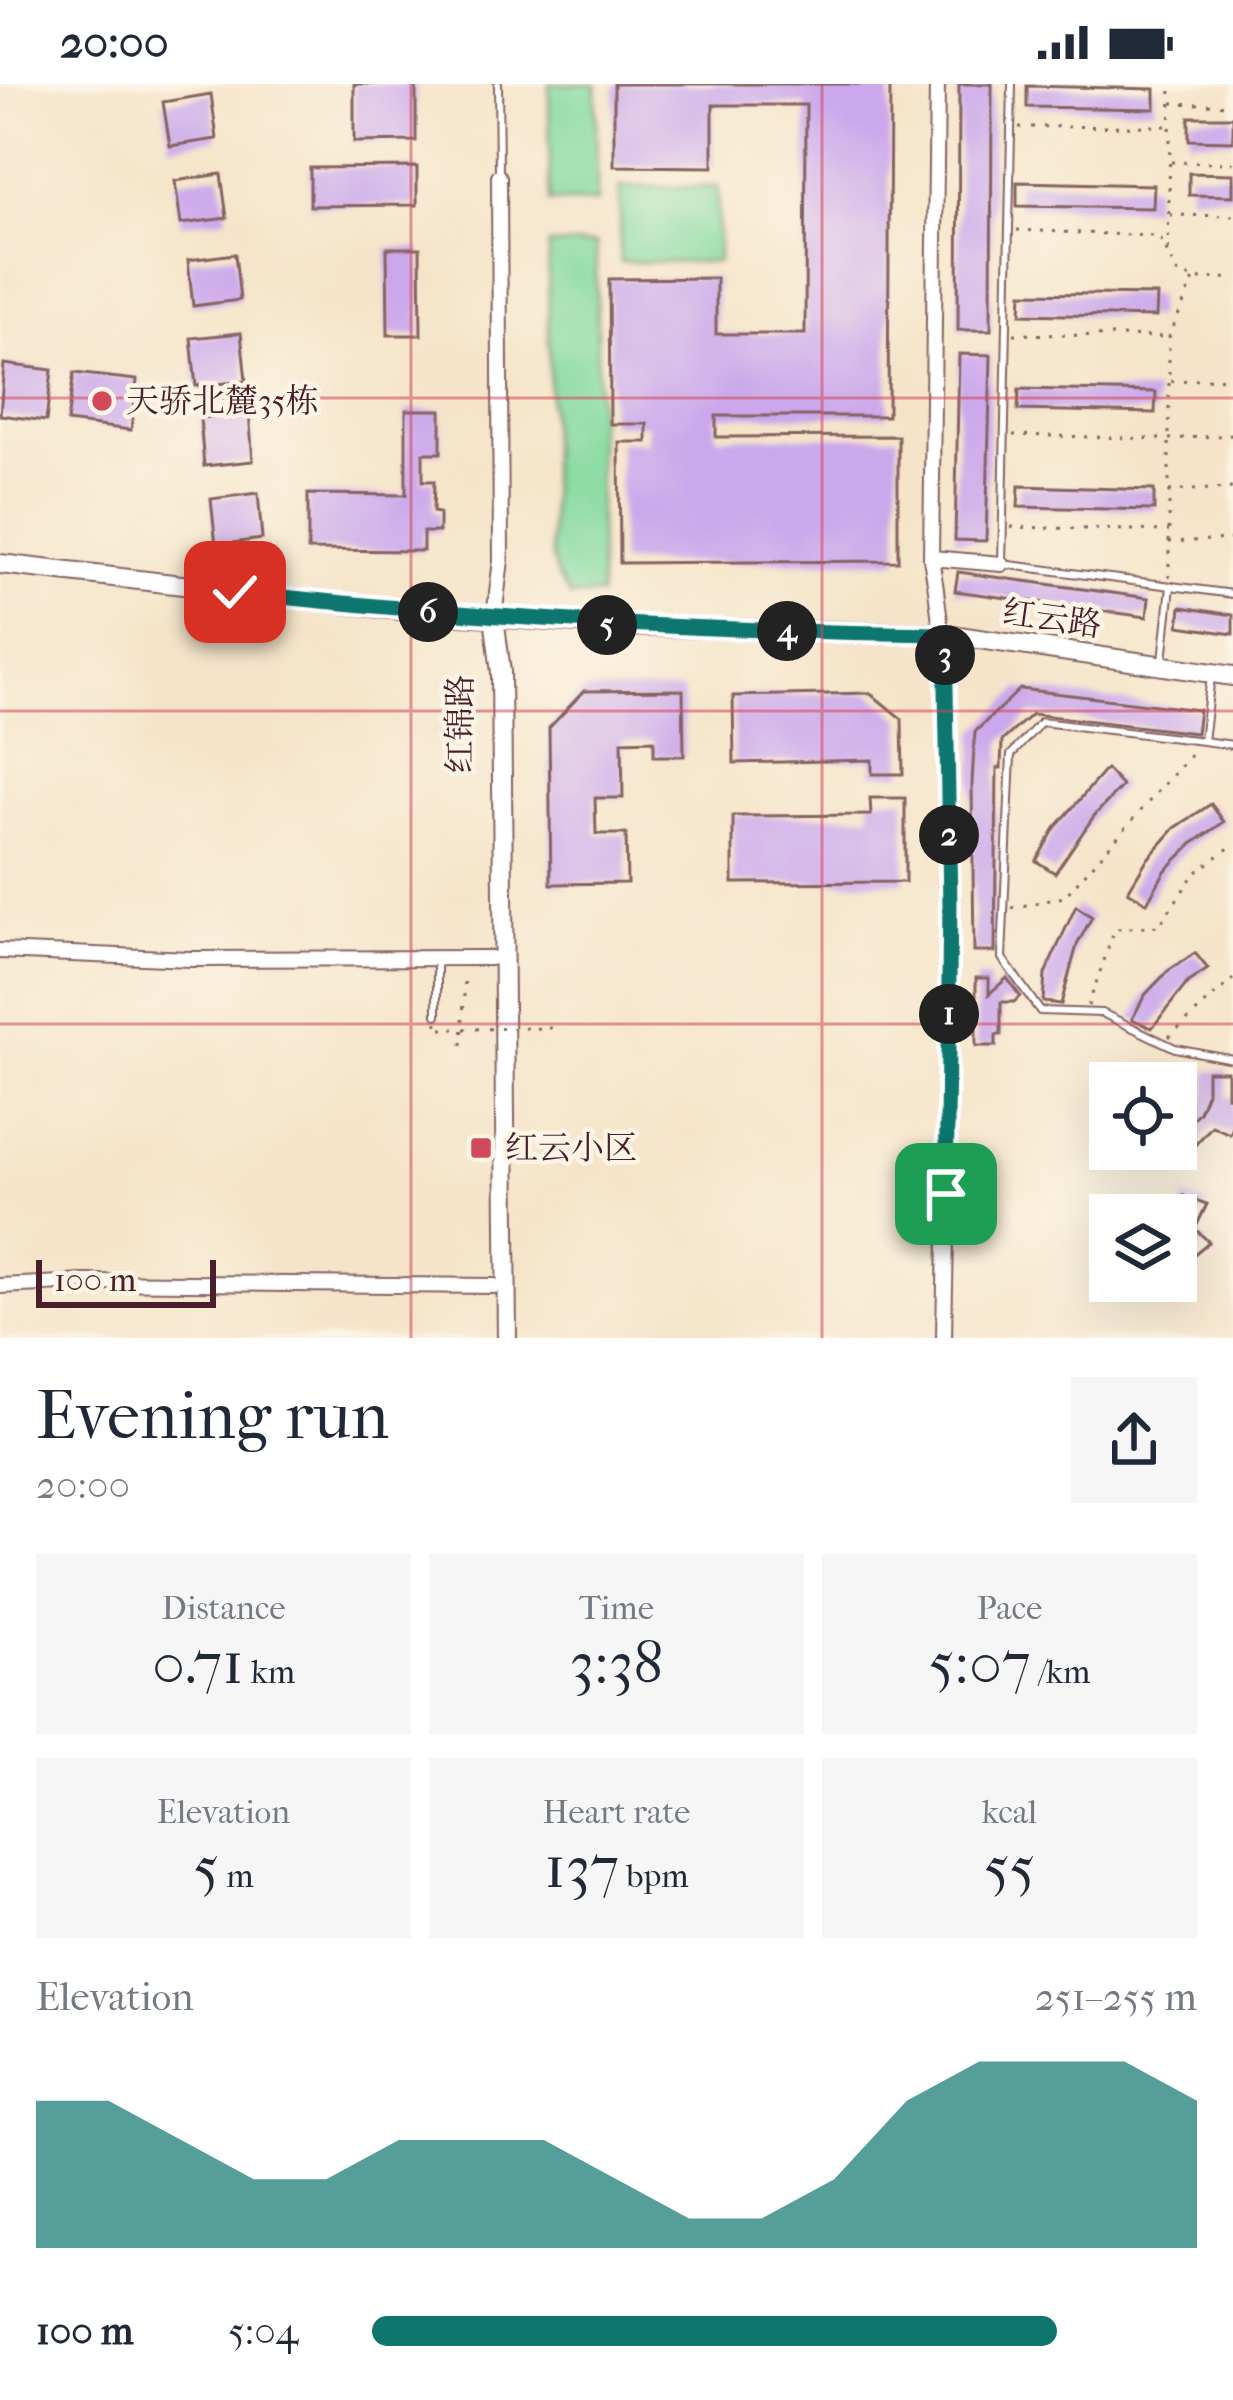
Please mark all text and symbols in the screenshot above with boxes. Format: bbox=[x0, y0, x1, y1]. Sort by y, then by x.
text: 20:00 bbox=[60, 16, 169, 69]
place label: 天骄北麓35栋 bbox=[126, 382, 319, 421]
marker: 天骄北麓35栋 bbox=[89, 388, 115, 414]
pin bbox=[184, 541, 286, 643]
icon: check bbox=[202, 559, 268, 625]
pin: 6 bbox=[398, 582, 458, 642]
text: 6 bbox=[419, 592, 437, 631]
street label: 红云路 bbox=[1000, 593, 1104, 645]
pin: 5 bbox=[577, 595, 637, 655]
pin: 4 bbox=[757, 601, 817, 661]
text: 5 bbox=[600, 605, 614, 644]
text: 4 bbox=[777, 611, 797, 650]
pin: 3 bbox=[915, 625, 975, 685]
text: 3 bbox=[938, 635, 952, 674]
street label: 红锦路 bbox=[441, 675, 480, 774]
pin: 2 bbox=[919, 805, 979, 865]
text: 2 bbox=[941, 815, 957, 854]
pin: 1 bbox=[919, 984, 979, 1044]
text: 1 bbox=[943, 994, 955, 1033]
map controls bbox=[1089, 1062, 1197, 1302]
button: locate bbox=[1089, 1062, 1197, 1170]
place label: 红云小区 bbox=[505, 1129, 637, 1168]
marker: 红云小区 bbox=[468, 1135, 494, 1161]
pin bbox=[895, 1143, 997, 1245]
icon: arrive bbox=[913, 1161, 979, 1227]
button: layers bbox=[1089, 1194, 1197, 1302]
scale bar bbox=[36, 1254, 216, 1307]
text: 100 m bbox=[54, 1261, 137, 1300]
button: share bbox=[1071, 1377, 1197, 1503]
text: Evening run bbox=[36, 1378, 389, 1455]
text: 20:00 bbox=[36, 1462, 130, 1508]
text: Distance bbox=[161, 1589, 286, 1628]
text: Time bbox=[579, 1589, 654, 1628]
text: Pace bbox=[977, 1589, 1042, 1628]
text: 0.71 bbox=[152, 1628, 244, 1699]
text: 3:38 bbox=[570, 1628, 663, 1699]
text: 5:07 bbox=[928, 1628, 1031, 1699]
text: km bbox=[244, 1653, 295, 1692]
text: /km bbox=[1031, 1653, 1091, 1692]
text: Elevation bbox=[157, 1793, 290, 1832]
text: Heart rate bbox=[543, 1793, 690, 1832]
text: kcal bbox=[982, 1793, 1037, 1832]
text: 5 bbox=[193, 1832, 219, 1903]
text: 137 bbox=[544, 1832, 619, 1903]
text: 55 bbox=[984, 1832, 1035, 1903]
text: m bbox=[219, 1857, 254, 1896]
text: bpm bbox=[619, 1857, 689, 1896]
text: Elevation bbox=[36, 1974, 194, 2020]
text: 251–255 m bbox=[1035, 1974, 1197, 2020]
text: 100 m bbox=[36, 2308, 134, 2354]
text: 5:04 bbox=[228, 2308, 298, 2354]

